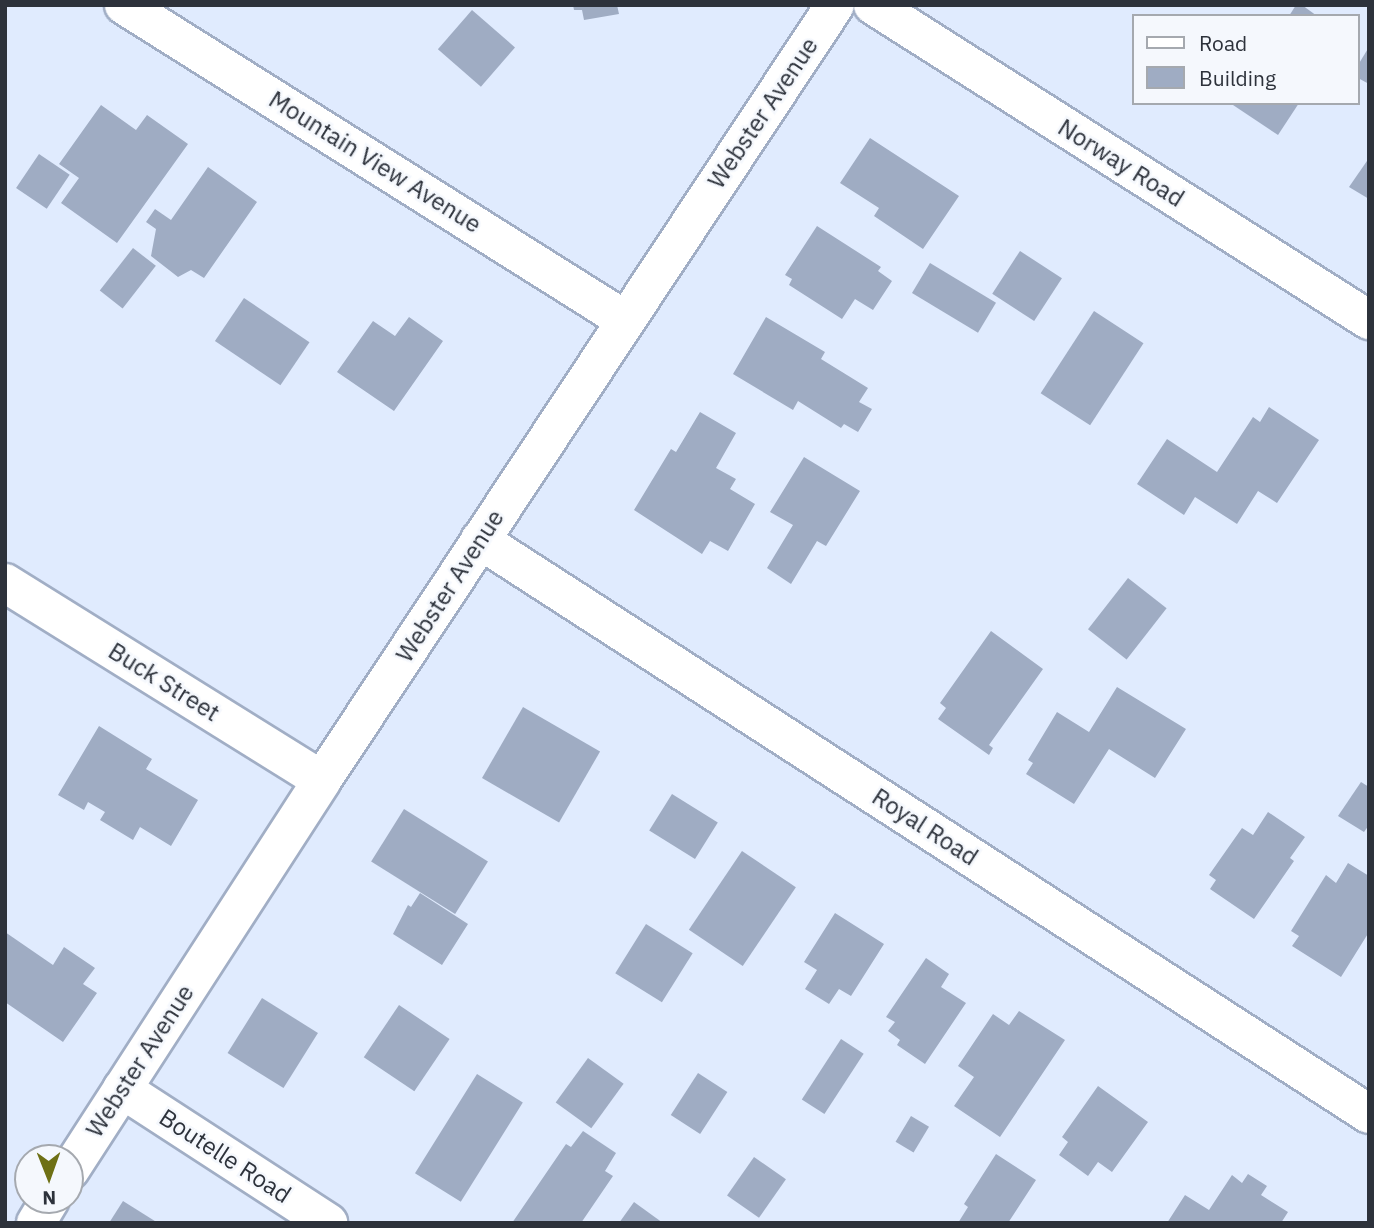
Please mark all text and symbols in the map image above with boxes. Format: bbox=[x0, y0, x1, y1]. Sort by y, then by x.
legend bbox=[1132, 14, 1360, 105]
text: Road bbox=[1199, 29, 1247, 57]
street label: Webster Avenue bbox=[702, 32, 824, 194]
text: Building bbox=[1199, 64, 1276, 92]
street label: Mountain View Avenue bbox=[264, 85, 486, 239]
street label: Norway Road bbox=[1053, 113, 1189, 213]
street label: Webster Avenue bbox=[390, 504, 510, 668]
street label: Buck Street bbox=[103, 637, 225, 727]
street label: Royal Road bbox=[867, 782, 983, 872]
street label: Webster Avenue bbox=[80, 979, 200, 1143]
street label: Boutelle Road bbox=[154, 1103, 296, 1209]
north arrow bbox=[14, 1144, 84, 1214]
text: N bbox=[42, 1186, 56, 1210]

